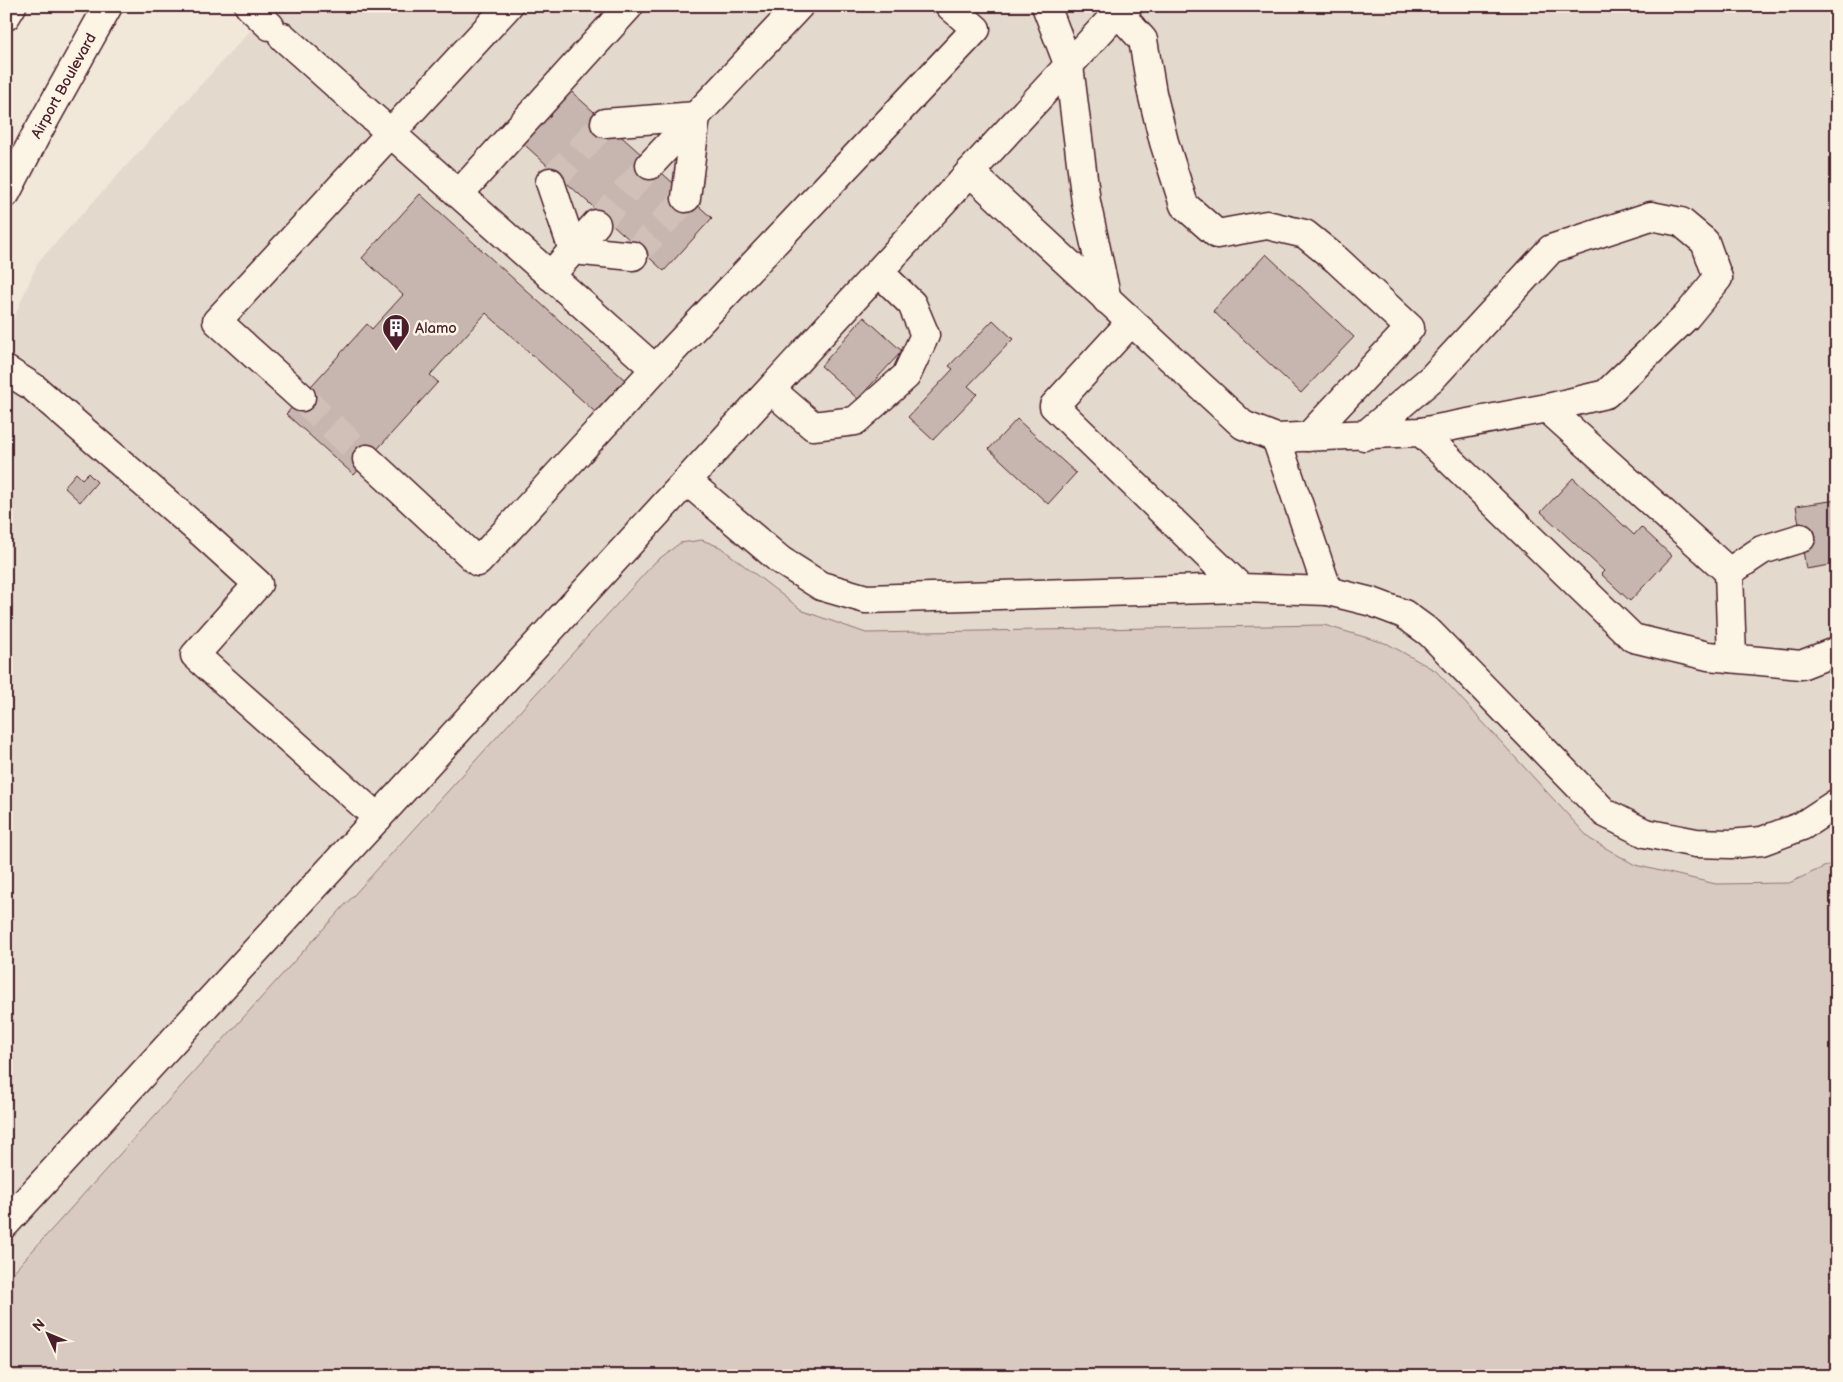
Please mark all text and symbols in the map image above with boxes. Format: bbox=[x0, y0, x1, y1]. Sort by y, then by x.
street label: Airport Boulevard bbox=[27, 30, 101, 142]
building icon: Alamo bbox=[381, 313, 411, 352]
place label: Alamo bbox=[415, 319, 457, 338]
north arrow bbox=[22, 1310, 72, 1360]
text: N bbox=[29, 1316, 49, 1335]

